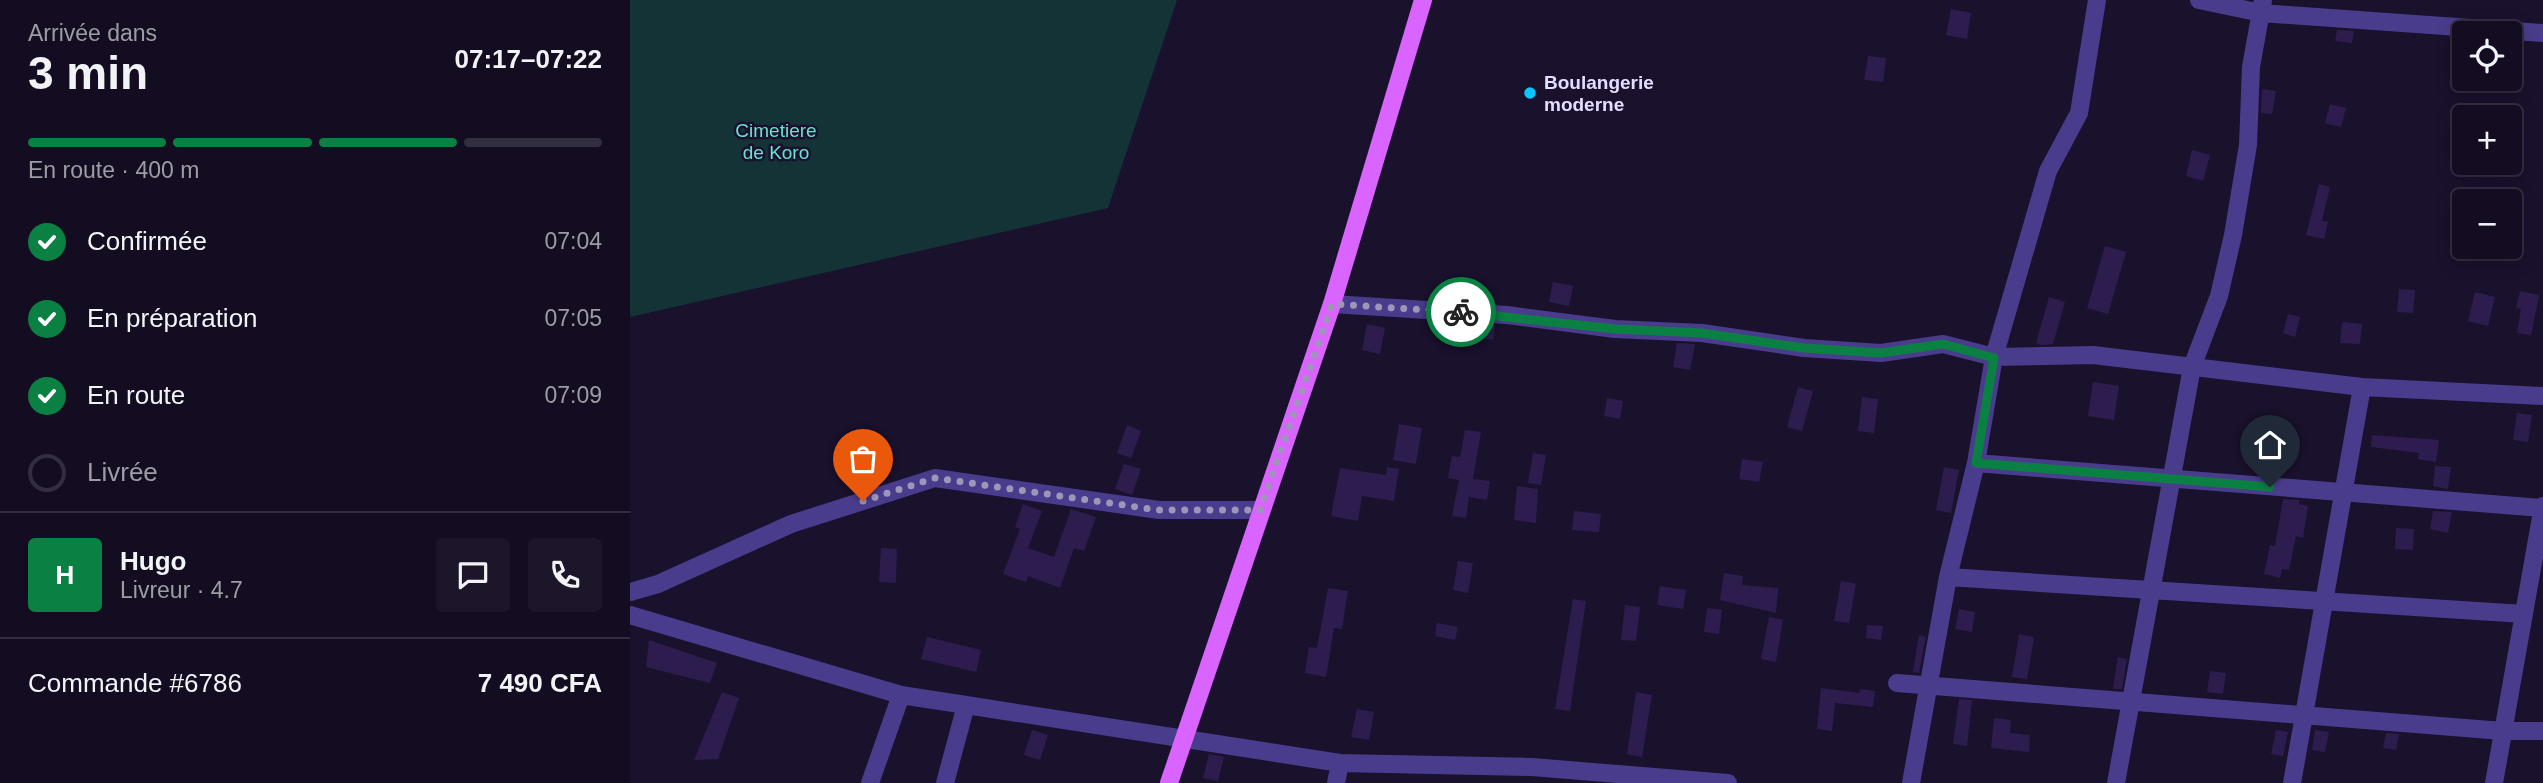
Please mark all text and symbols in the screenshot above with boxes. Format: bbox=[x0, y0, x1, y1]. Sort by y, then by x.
text: Arrivée dans bbox=[28, 20, 157, 46]
map controls bbox=[2452, 21, 2522, 259]
button: locate bbox=[2452, 21, 2522, 91]
text: 07:17–07:22 bbox=[455, 44, 602, 74]
text: 3 min bbox=[28, 47, 148, 99]
place label: Boulangerie moderne bbox=[1544, 72, 1654, 115]
marker: Boulangerie moderne bbox=[1522, 85, 1538, 101]
button: + bbox=[2452, 105, 2522, 175]
park label: Cimetiere de Koro bbox=[735, 120, 817, 163]
text: En route · 400 m bbox=[28, 157, 199, 183]
button: − bbox=[2452, 189, 2522, 259]
icon: check bbox=[28, 223, 66, 261]
text: Confirmée bbox=[87, 226, 207, 256]
text: 07:04 bbox=[544, 228, 602, 254]
courier bbox=[1426, 277, 1496, 347]
icon: bike bbox=[1442, 293, 1480, 331]
icon: check bbox=[28, 300, 66, 338]
text: En préparation bbox=[87, 303, 258, 333]
text: 07:05 bbox=[544, 305, 602, 331]
icon: check bbox=[28, 377, 66, 415]
text: En route bbox=[87, 380, 185, 410]
text: 07:09 bbox=[544, 382, 602, 408]
pin bbox=[2240, 415, 2300, 487]
icon: home bbox=[2251, 426, 2289, 464]
pin bbox=[833, 429, 893, 501]
icon: bag bbox=[844, 440, 882, 478]
text: Livrée bbox=[87, 457, 158, 487]
button: chat bbox=[436, 538, 510, 612]
button: phone bbox=[528, 538, 602, 612]
text: Hugo bbox=[120, 546, 186, 576]
text: H bbox=[56, 560, 74, 590]
text: Livreur · 4.7 bbox=[120, 577, 243, 603]
text: Commande #6786 bbox=[28, 668, 242, 698]
text: 7 490 CFA bbox=[478, 668, 602, 698]

